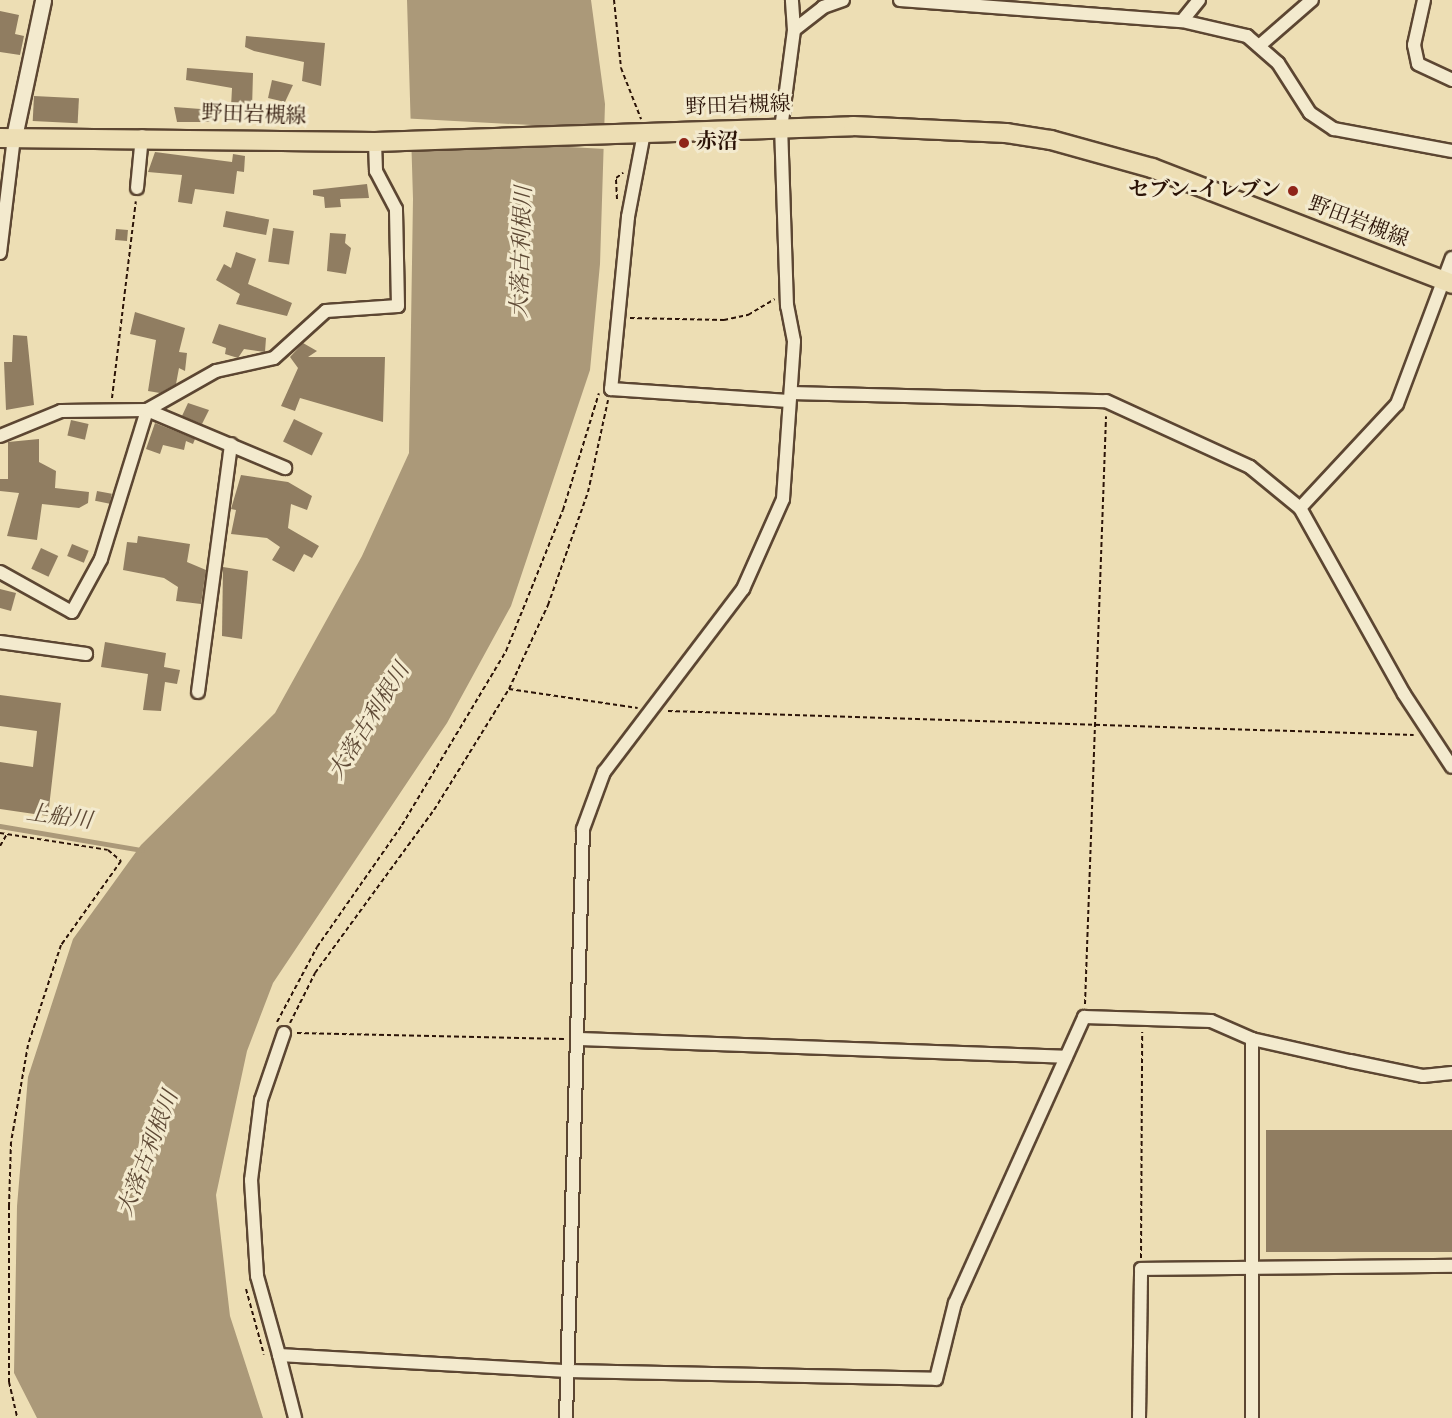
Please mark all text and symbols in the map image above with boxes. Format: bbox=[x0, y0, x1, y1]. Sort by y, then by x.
street label: 野田岩槻線 bbox=[685, 93, 791, 121]
street label: 野田岩槻線 bbox=[201, 102, 307, 130]
place label: 赤沼 bbox=[696, 130, 738, 156]
marker: 赤沼 bbox=[677, 136, 691, 150]
place label: セブン-イレブン bbox=[1126, 178, 1281, 204]
marker: セブン-イレブン bbox=[1286, 184, 1300, 198]
water label: 大落古利根川 bbox=[508, 186, 538, 318]
street label: 野田岩槻線 bbox=[1304, 192, 1412, 254]
water label: 大落古利根川 bbox=[324, 659, 416, 785]
water label: 上船川 bbox=[24, 800, 94, 836]
water label: 大落古利根川 bbox=[113, 1088, 185, 1220]

